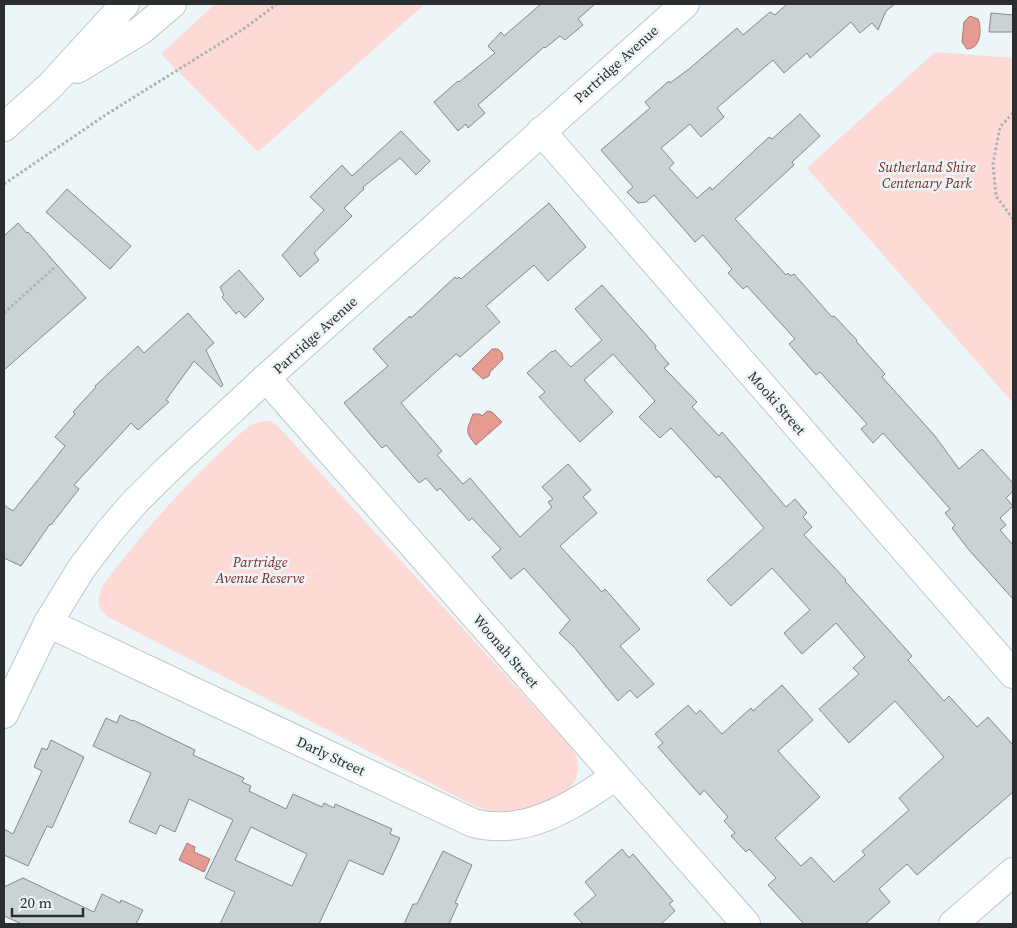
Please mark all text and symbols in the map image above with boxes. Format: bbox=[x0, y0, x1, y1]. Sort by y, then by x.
street label: Partridge Avenue bbox=[569, 21, 663, 107]
park label: Sutherland Shire Centenary Park bbox=[878, 157, 976, 193]
street label: Partridge Avenue bbox=[268, 292, 362, 378]
street label: Mooki Street bbox=[744, 367, 811, 440]
park label: Partridge Avenue Reserve bbox=[214, 552, 305, 588]
street label: Woonah Street bbox=[468, 610, 544, 692]
street label: Darly Street bbox=[294, 731, 369, 781]
scale bar bbox=[12, 886, 84, 918]
text: 20 m bbox=[20, 892, 52, 913]

